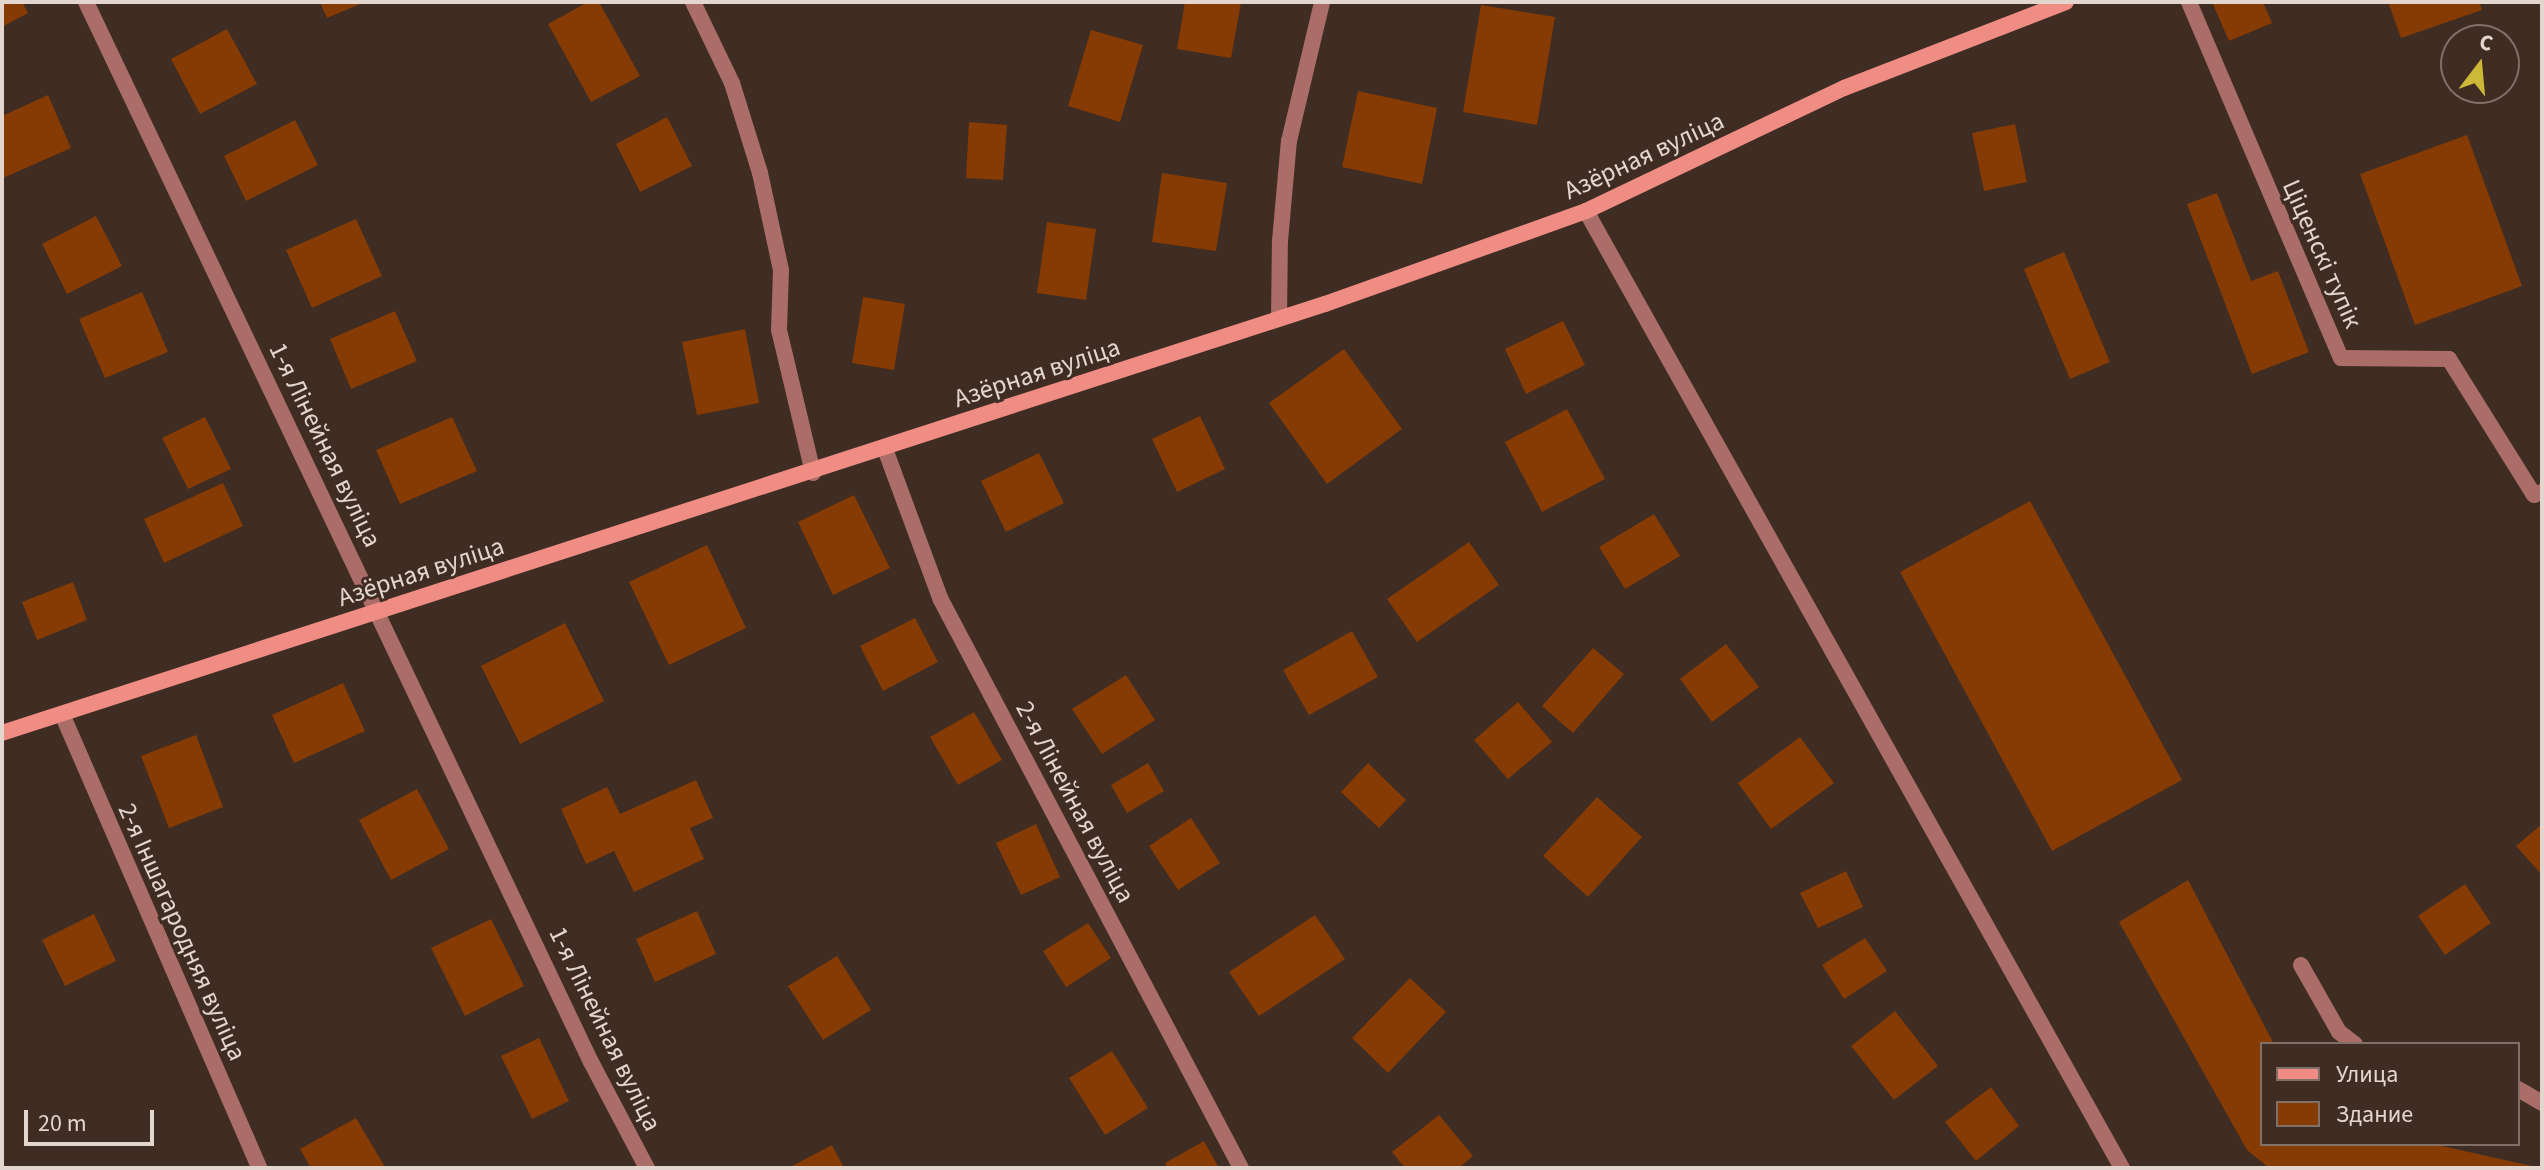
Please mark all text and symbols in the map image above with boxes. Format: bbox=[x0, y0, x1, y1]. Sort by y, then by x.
north arrow bbox=[2440, 24, 2520, 104]
text: С bbox=[2475, 26, 2497, 60]
street label: Азёрная вуліца bbox=[1559, 105, 1729, 207]
street label: Ціценскі тупік bbox=[2275, 175, 2369, 333]
street label: Азёрная вуліца bbox=[950, 331, 1124, 415]
street label: 1-я Лінейная вуліца bbox=[262, 338, 388, 552]
street label: Азёрная вуліца bbox=[334, 530, 508, 614]
street label: 2-я Лінейная вуліца bbox=[1009, 696, 1141, 908]
street label: 2-я Іншагародняя вуліца bbox=[111, 799, 253, 1065]
street label: 1-я Лінейная вуліца bbox=[542, 922, 668, 1136]
legend bbox=[2260, 1042, 2520, 1146]
text: Улица bbox=[2336, 1057, 2398, 1092]
scale bar bbox=[28, 1094, 158, 1144]
text: Здание bbox=[2336, 1097, 2413, 1132]
text: 20 m bbox=[38, 1106, 87, 1141]

